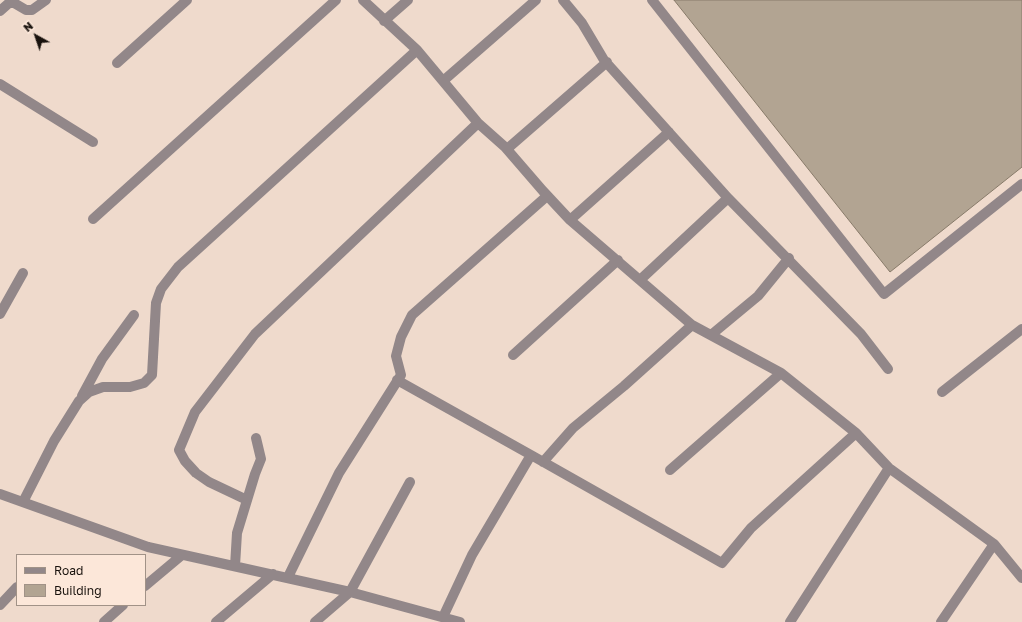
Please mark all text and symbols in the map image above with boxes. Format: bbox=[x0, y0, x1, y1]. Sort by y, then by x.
north arrow bbox=[16, 16, 56, 56]
text: N bbox=[21, 19, 35, 34]
legend bbox=[16, 554, 146, 606]
text: Road bbox=[54, 563, 83, 578]
text: Building bbox=[54, 583, 102, 598]

